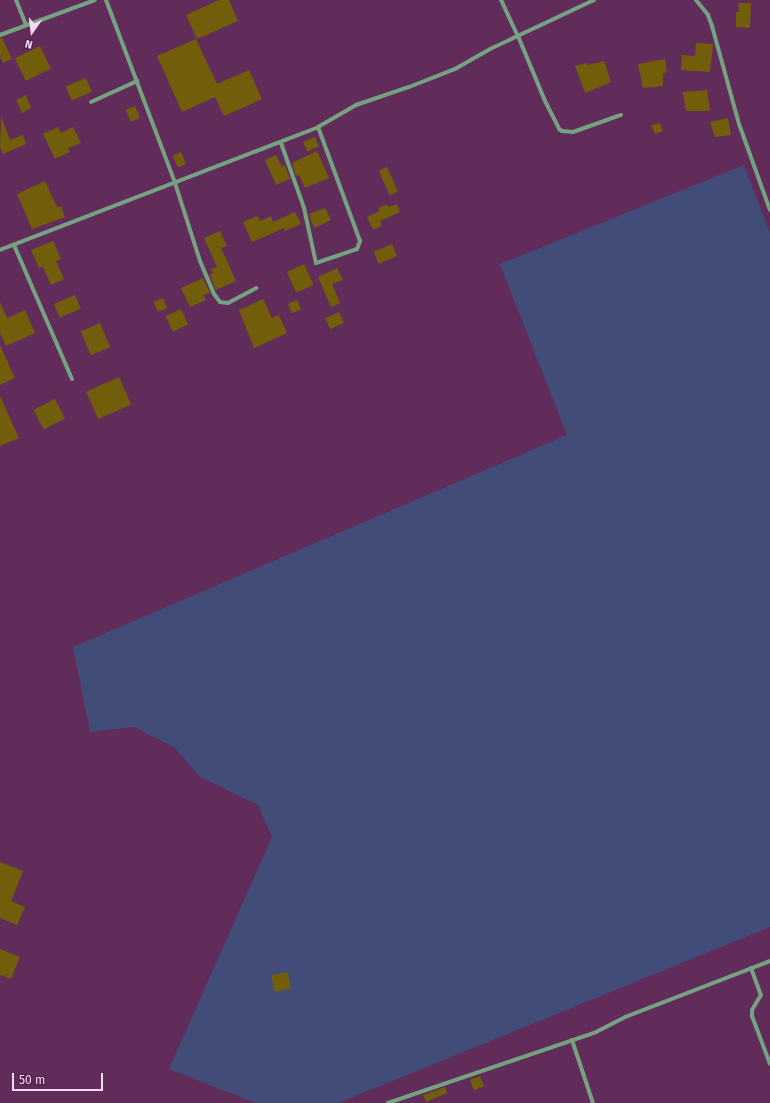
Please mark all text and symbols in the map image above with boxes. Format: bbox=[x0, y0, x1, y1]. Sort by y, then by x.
north arrow bbox=[12, 12, 52, 52]
text: N bbox=[24, 37, 34, 51]
scale bar bbox=[14, 1065, 105, 1091]
text: 50 m bbox=[19, 1073, 45, 1087]

